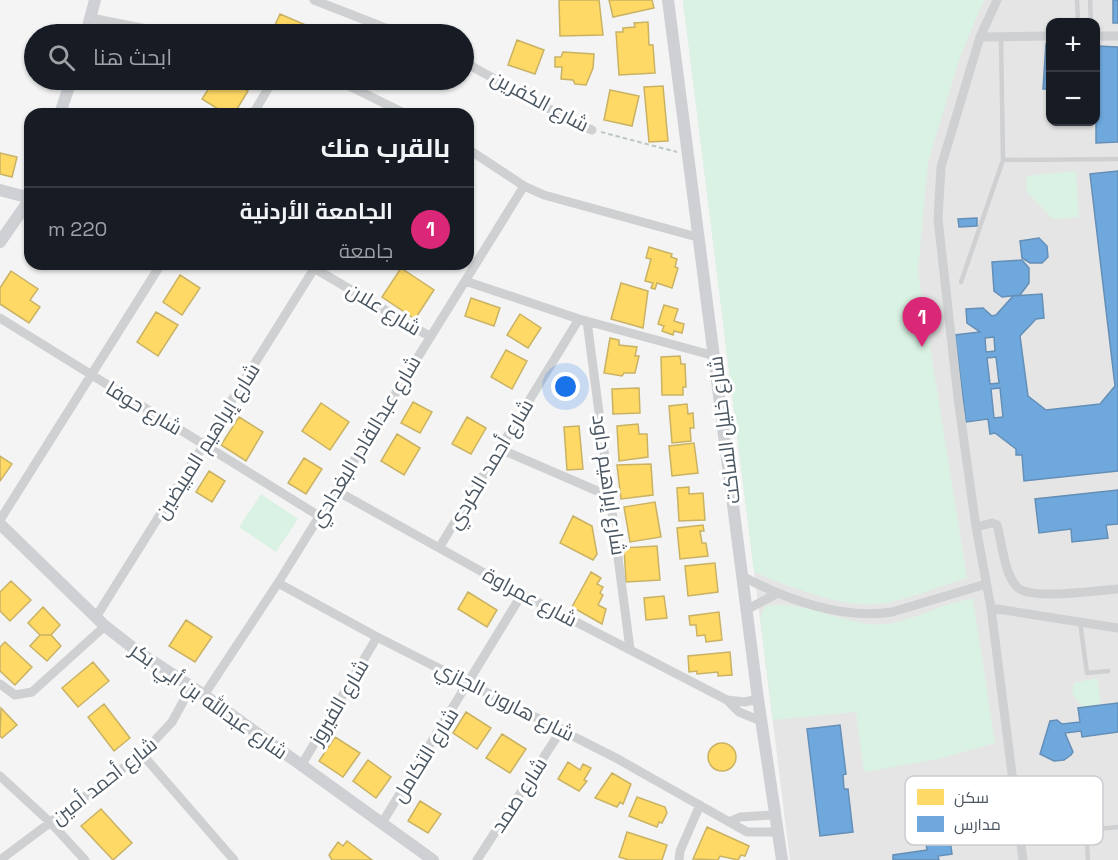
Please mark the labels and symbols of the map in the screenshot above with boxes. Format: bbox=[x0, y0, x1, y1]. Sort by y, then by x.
street label: شارع الكفرين bbox=[486, 64, 594, 139]
street label: شارع علان bbox=[341, 277, 426, 342]
pin: 1 bbox=[902, 298, 942, 347]
street label: شارع عبدالقادر البغدادي bbox=[304, 351, 429, 533]
street label: شارع خليل الساكت bbox=[702, 354, 747, 506]
street label: شارع إبراهيم المبيضين bbox=[149, 358, 266, 524]
your location bbox=[551, 372, 580, 401]
street label: شارع حوفا bbox=[101, 375, 187, 442]
street label: شارع أحمد الكردي bbox=[441, 394, 542, 535]
street label: شارع إبراهيم داود bbox=[585, 413, 632, 557]
street label: شارع عمراوة bbox=[478, 561, 582, 634]
street label: شارع عبدالله بن أبي بكر bbox=[123, 636, 293, 768]
street label: شارع الفيروز bbox=[303, 654, 376, 751]
street label: شارع هارون الجازي bbox=[430, 655, 579, 750]
street label: شارع التكامل bbox=[386, 703, 465, 808]
street label: شارع أحمد أمين bbox=[46, 731, 163, 831]
street label: شارع صمد bbox=[485, 752, 554, 838]
legend bbox=[905, 776, 1103, 845]
text: سكن bbox=[954, 787, 989, 808]
text: مدارس bbox=[954, 814, 1001, 835]

